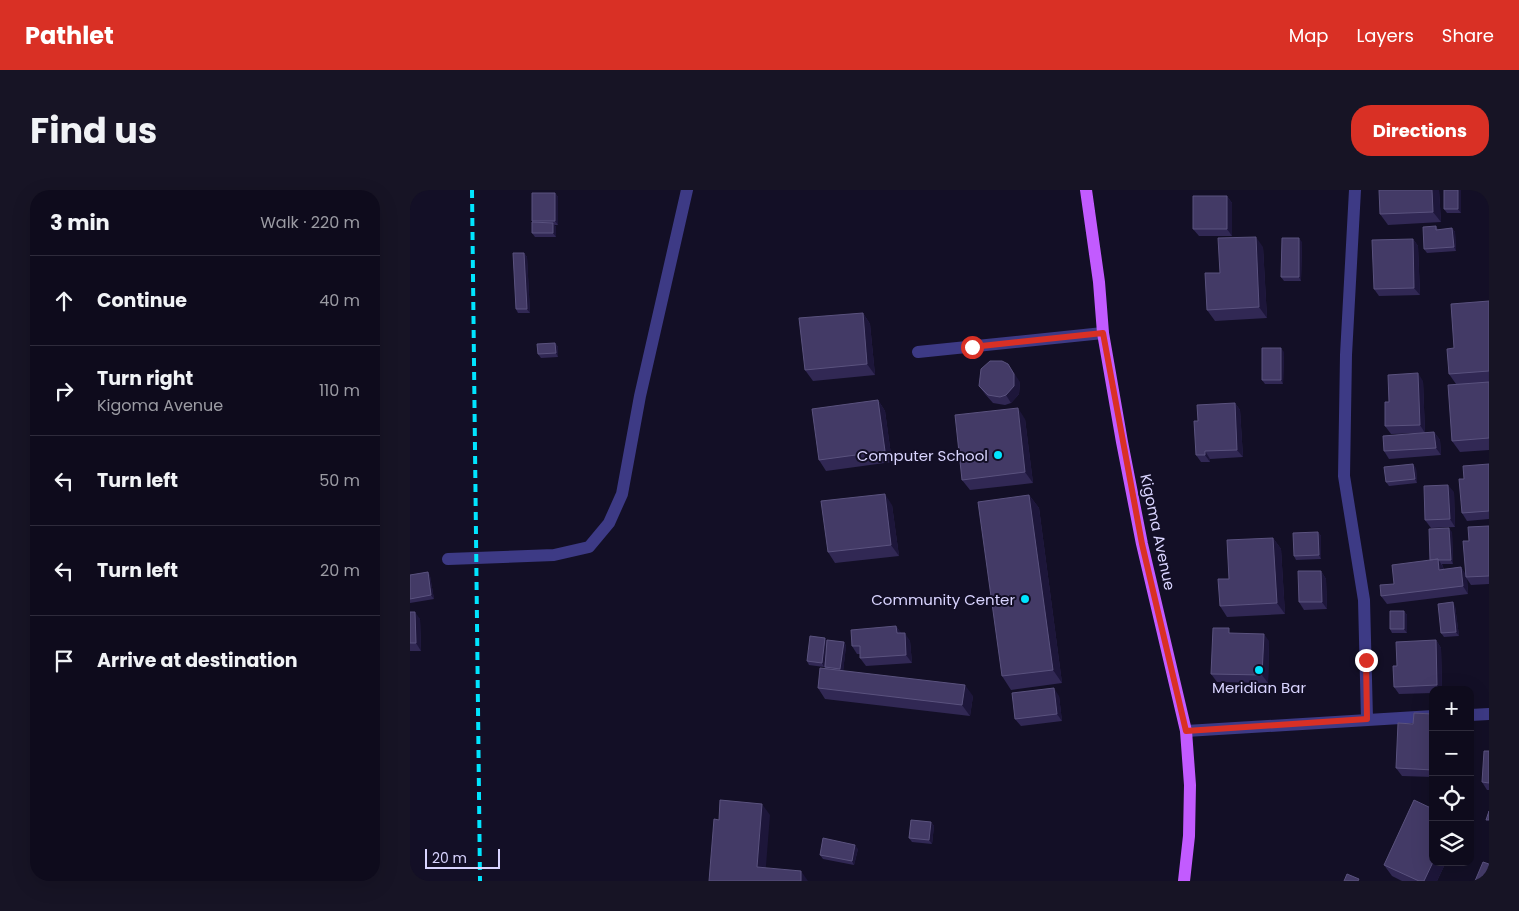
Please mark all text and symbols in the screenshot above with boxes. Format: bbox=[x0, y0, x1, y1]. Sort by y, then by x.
text: Pathlet bbox=[25, 19, 114, 52]
text: Map bbox=[1289, 23, 1329, 48]
text: Layers bbox=[1357, 23, 1414, 48]
text: Share bbox=[1442, 23, 1494, 48]
button: Directions bbox=[1351, 105, 1489, 156]
text: Find us bbox=[30, 106, 157, 155]
text: 3 min bbox=[50, 208, 110, 237]
text: Walk · 220 m bbox=[260, 211, 360, 234]
icon: ahead bbox=[50, 287, 78, 315]
text: Continue bbox=[97, 287, 187, 314]
text: 40 m bbox=[319, 289, 360, 312]
route start bbox=[961, 336, 984, 359]
text: Turn right bbox=[97, 365, 193, 392]
icon: right bbox=[50, 377, 78, 405]
text: 110 m bbox=[319, 379, 360, 402]
text: Kigoma Avenue bbox=[97, 394, 223, 417]
place label: Computer School bbox=[857, 445, 988, 466]
marker: Computer School bbox=[992, 449, 1004, 461]
icon: left bbox=[50, 467, 78, 495]
text: Turn left bbox=[97, 467, 178, 494]
text: 50 m bbox=[319, 469, 360, 492]
street label: Kigoma Avenue bbox=[1135, 472, 1181, 592]
icon: left bbox=[50, 557, 78, 585]
text: Turn left bbox=[97, 557, 178, 584]
text: 20 m bbox=[320, 559, 360, 582]
place label: Community Center bbox=[871, 589, 1015, 610]
marker: Community Center bbox=[1019, 593, 1031, 605]
icon: arrive bbox=[50, 647, 78, 675]
text: Arrive at destination bbox=[97, 647, 298, 674]
route end bbox=[1355, 649, 1378, 672]
marker: Meridian Bar bbox=[1253, 664, 1265, 676]
place label: Meridian Bar bbox=[1212, 677, 1306, 698]
map controls bbox=[1429, 686, 1474, 866]
button: + bbox=[1429, 686, 1474, 731]
button: − bbox=[1429, 731, 1474, 776]
button: locate bbox=[1429, 776, 1474, 821]
button: layers bbox=[1429, 821, 1474, 866]
scale bar bbox=[425, 846, 500, 869]
text: 20 m bbox=[432, 848, 467, 868]

